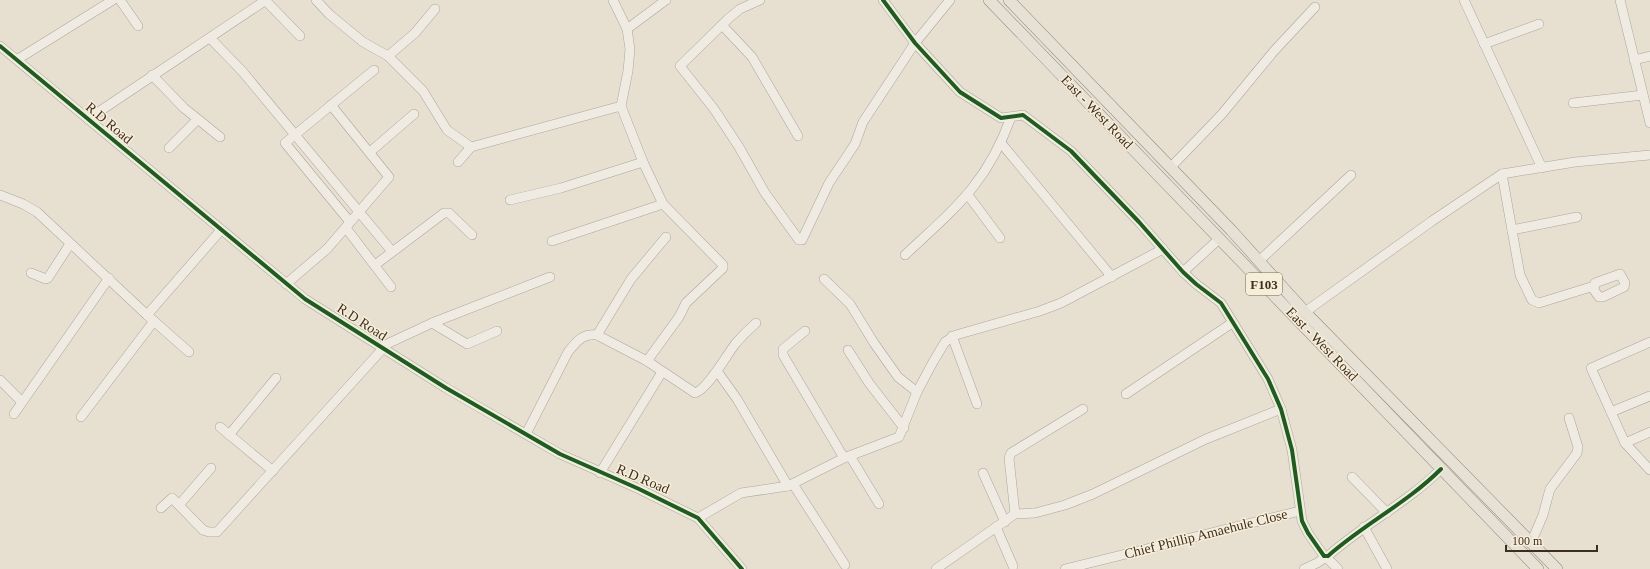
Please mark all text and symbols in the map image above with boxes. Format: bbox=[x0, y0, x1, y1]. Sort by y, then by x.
street label: East - West Road bbox=[1058, 72, 1136, 152]
street label: R.D Road bbox=[83, 99, 135, 147]
road number: F103 bbox=[1246, 273, 1282, 295]
street label: R.D Road bbox=[334, 300, 390, 344]
street label: East - West Road bbox=[1283, 304, 1361, 384]
street label: R.D Road bbox=[614, 461, 672, 497]
street label: Chief Phillip Amaehule Close bbox=[1123, 506, 1289, 562]
scale bar bbox=[1506, 527, 1597, 553]
text: 100 m bbox=[1512, 534, 1543, 548]

